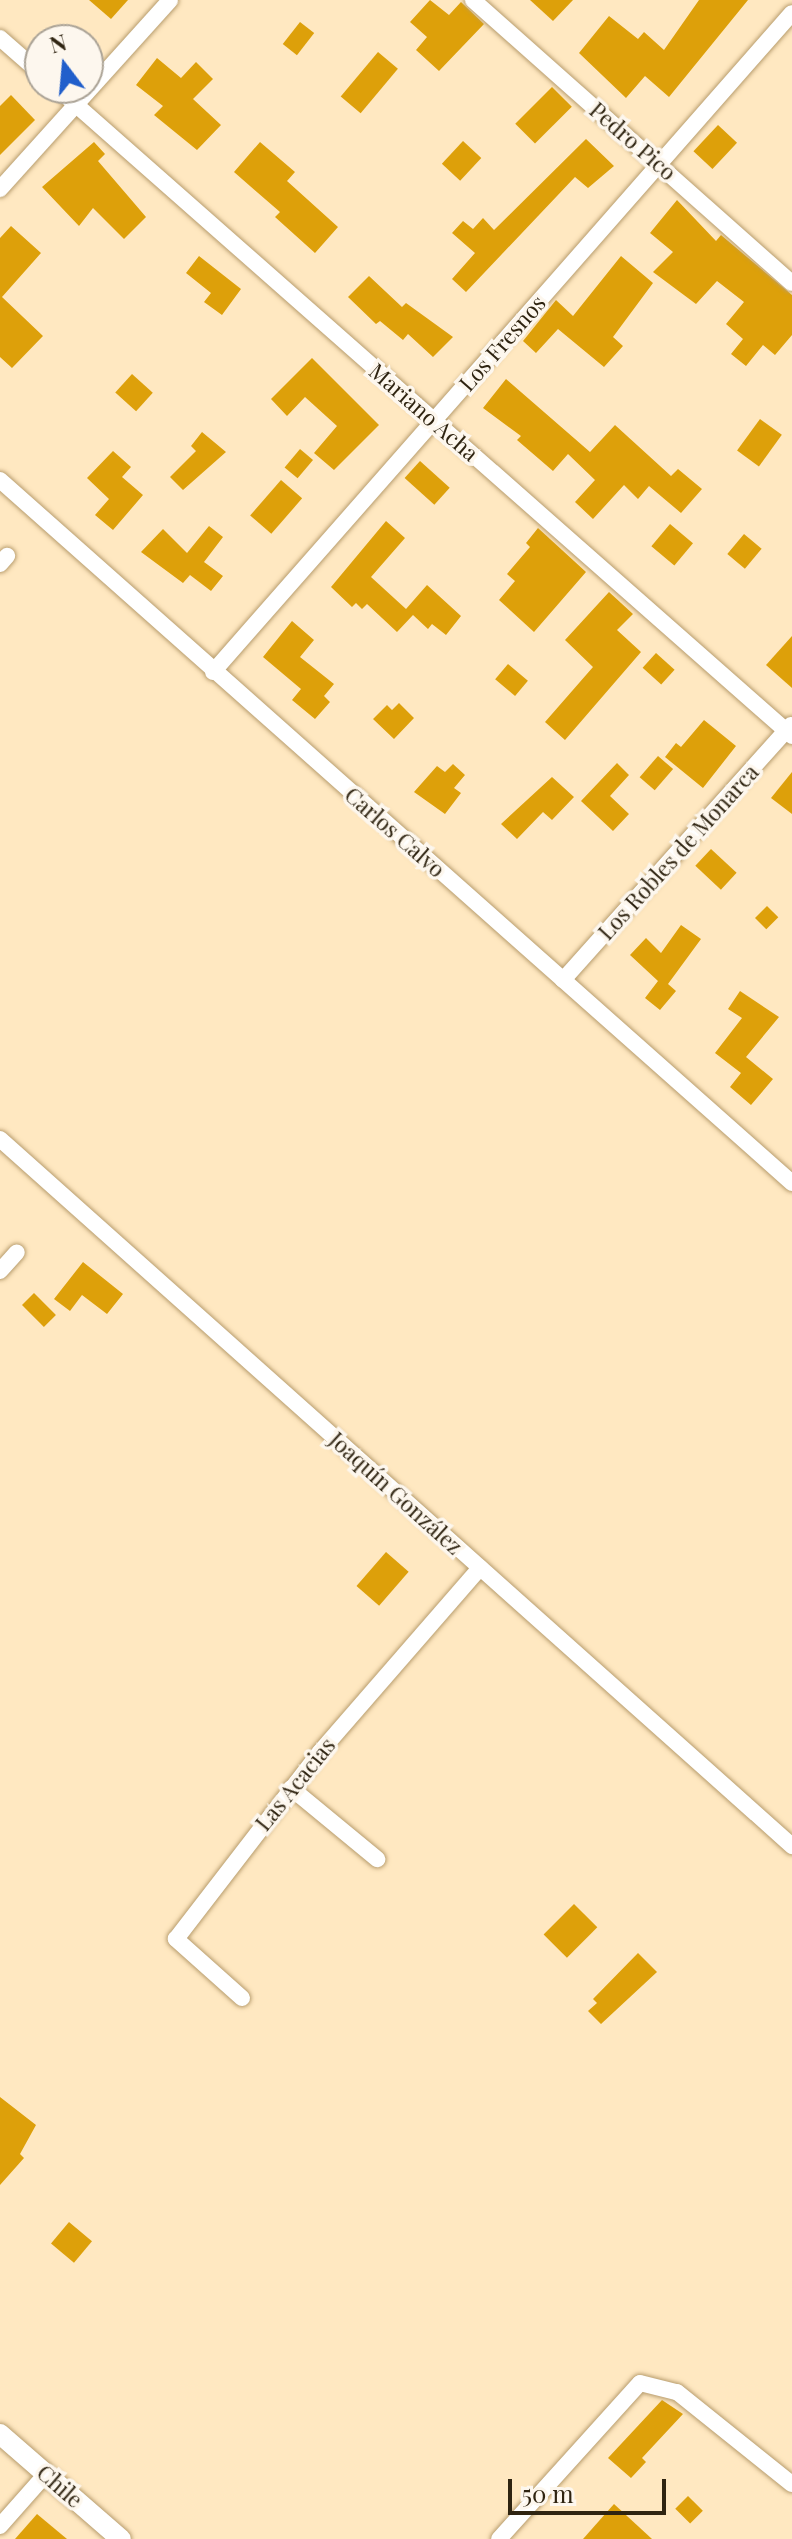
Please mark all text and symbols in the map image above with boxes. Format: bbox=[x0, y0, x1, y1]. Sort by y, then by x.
north arrow bbox=[24, 24, 104, 104]
text: N bbox=[46, 26, 70, 59]
street label: Pedro Pico bbox=[585, 96, 681, 186]
street label: Los Fresnos bbox=[453, 290, 551, 396]
street label: Mariano Acha bbox=[364, 357, 484, 467]
street label: Los Robles de Monarca bbox=[592, 759, 764, 945]
street label: Carlos Calvo bbox=[340, 781, 450, 883]
street label: Joaquín González bbox=[324, 1426, 468, 1560]
street label: Las Acacias bbox=[249, 1732, 341, 1836]
street label: Chile bbox=[32, 2459, 88, 2513]
scale bar bbox=[512, 2463, 670, 2513]
text: 50 m bbox=[522, 2477, 574, 2509]

